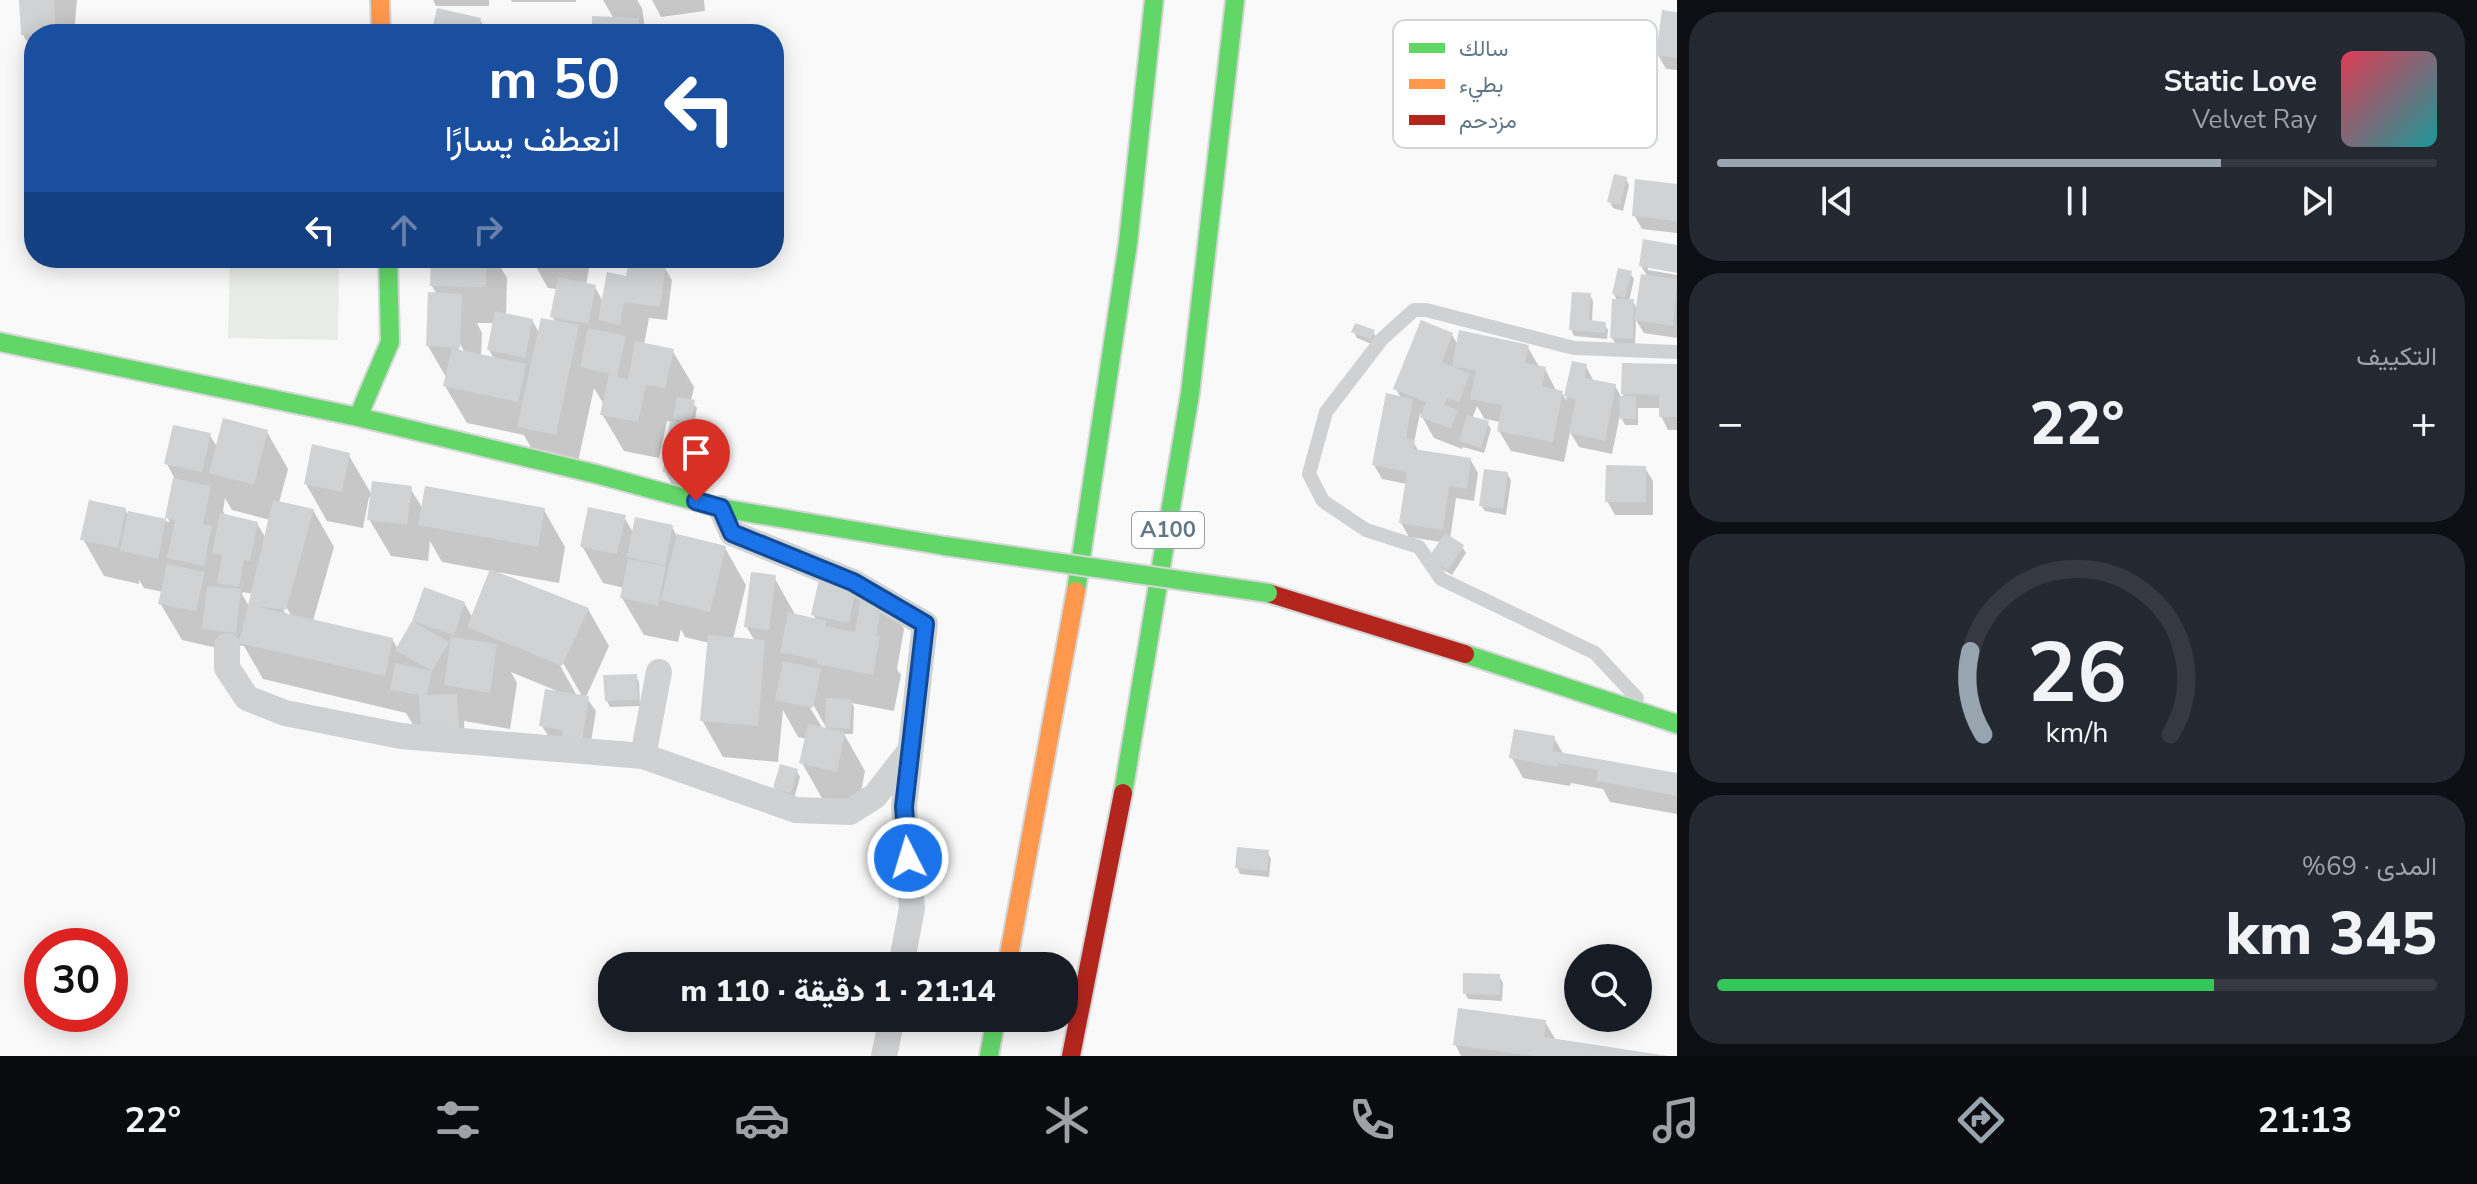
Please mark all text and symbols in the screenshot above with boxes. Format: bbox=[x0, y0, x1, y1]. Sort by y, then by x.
legend bbox=[1393, 20, 1657, 148]
text: سالك bbox=[1459, 34, 1508, 64]
text: 50 m bbox=[489, 41, 620, 118]
icon: left bbox=[648, 56, 752, 160]
text: Static Love bbox=[2163, 61, 2317, 102]
text: بطيء bbox=[1459, 70, 1504, 103]
text: Velvet Ray bbox=[2192, 102, 2317, 137]
text: مزدحم bbox=[1459, 106, 1517, 136]
text: انعطف يسارًا bbox=[445, 115, 620, 164]
icon: previous bbox=[1815, 179, 1859, 223]
icon: pause bbox=[2055, 179, 2099, 223]
icon: next bbox=[2295, 179, 2339, 223]
icon: left bbox=[298, 208, 342, 252]
icon: ahead bbox=[382, 208, 426, 252]
icon: right bbox=[466, 208, 510, 252]
text: التكييف bbox=[2356, 339, 2437, 374]
text: 22° bbox=[2029, 383, 2125, 465]
text: − bbox=[1717, 394, 1743, 454]
text: + bbox=[2411, 394, 2437, 454]
pin bbox=[662, 419, 730, 501]
icon: arrive bbox=[674, 431, 718, 475]
road number: A100 bbox=[1132, 512, 1204, 548]
text: 26 bbox=[2027, 616, 2127, 729]
text: km/h bbox=[2046, 713, 2108, 752]
position arrow bbox=[866, 816, 950, 900]
text: المدى · 69% bbox=[2302, 849, 2437, 884]
text: 345 km bbox=[2225, 893, 2437, 975]
speed limit sign: 30 bbox=[24, 928, 128, 1032]
map controls bbox=[1564, 944, 1652, 1032]
button: search bbox=[1564, 944, 1652, 1032]
text: 21:14 · 1 دقيقة · 110 m bbox=[680, 971, 996, 1012]
icon: filters bbox=[430, 1092, 486, 1148]
icon: car bbox=[734, 1092, 790, 1148]
icon: climate bbox=[1039, 1092, 1095, 1148]
icon: phone bbox=[1344, 1092, 1400, 1148]
icon: music bbox=[1648, 1092, 1704, 1148]
icon: directions bbox=[1953, 1092, 2009, 1148]
text: 22° bbox=[124, 1096, 181, 1145]
text: 21:13 bbox=[2257, 1096, 2353, 1145]

